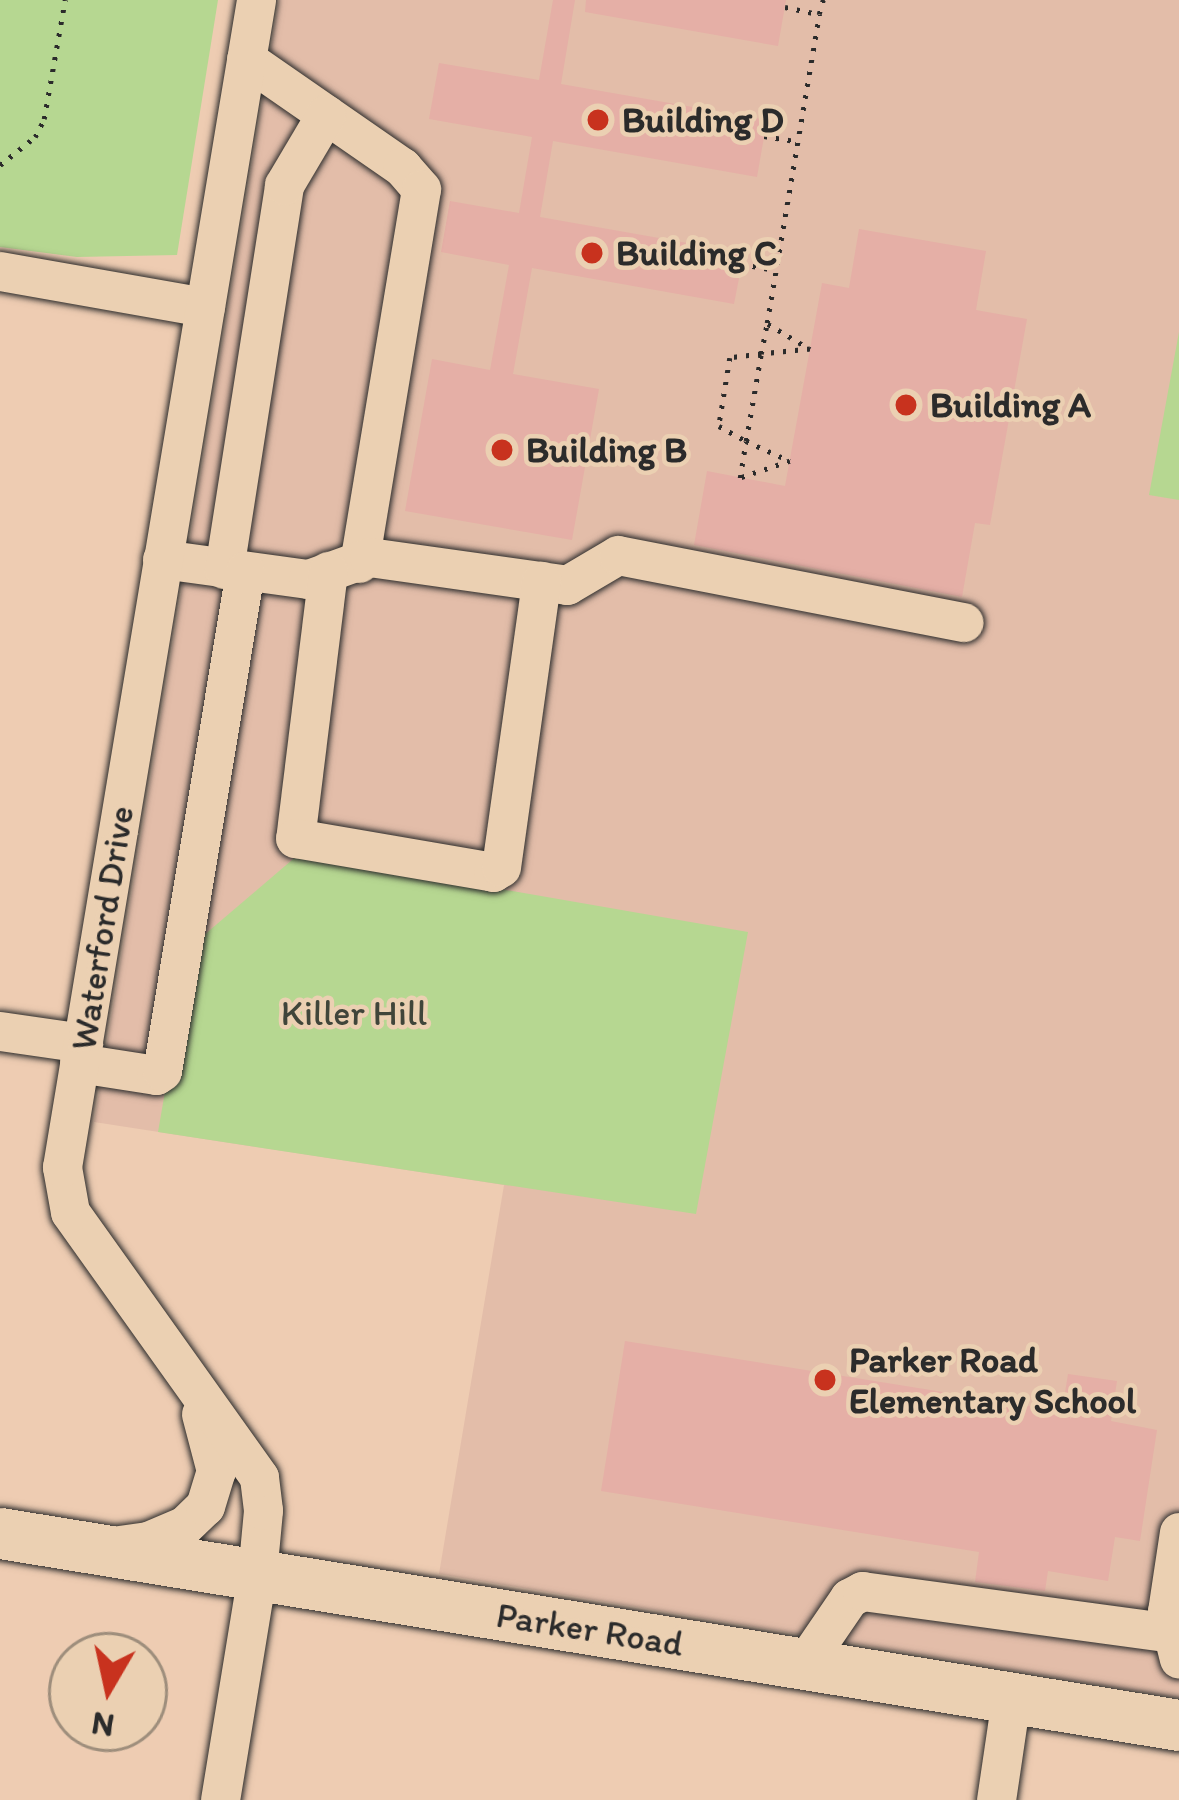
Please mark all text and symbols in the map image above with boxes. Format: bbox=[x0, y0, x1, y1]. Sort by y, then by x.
place label: Building D bbox=[622, 98, 784, 142]
marker: Building D bbox=[585, 107, 611, 133]
place label: Building C bbox=[616, 231, 777, 275]
marker: Building C bbox=[579, 240, 605, 266]
place label: Building A bbox=[930, 383, 1091, 427]
marker: Building A bbox=[893, 392, 919, 418]
place label: Building B bbox=[526, 428, 687, 472]
marker: Building B bbox=[489, 437, 515, 463]
street label: Waterford Drive bbox=[61, 803, 143, 1053]
park label: Killer Hill bbox=[281, 991, 427, 1035]
place label: Parker Road Elementary School bbox=[849, 1337, 1136, 1422]
marker: Parker Road Elementary School bbox=[812, 1367, 838, 1393]
street label: Parker Road bbox=[494, 1593, 686, 1665]
north arrow bbox=[48, 1632, 168, 1752]
text: N bbox=[89, 1704, 117, 1746]

